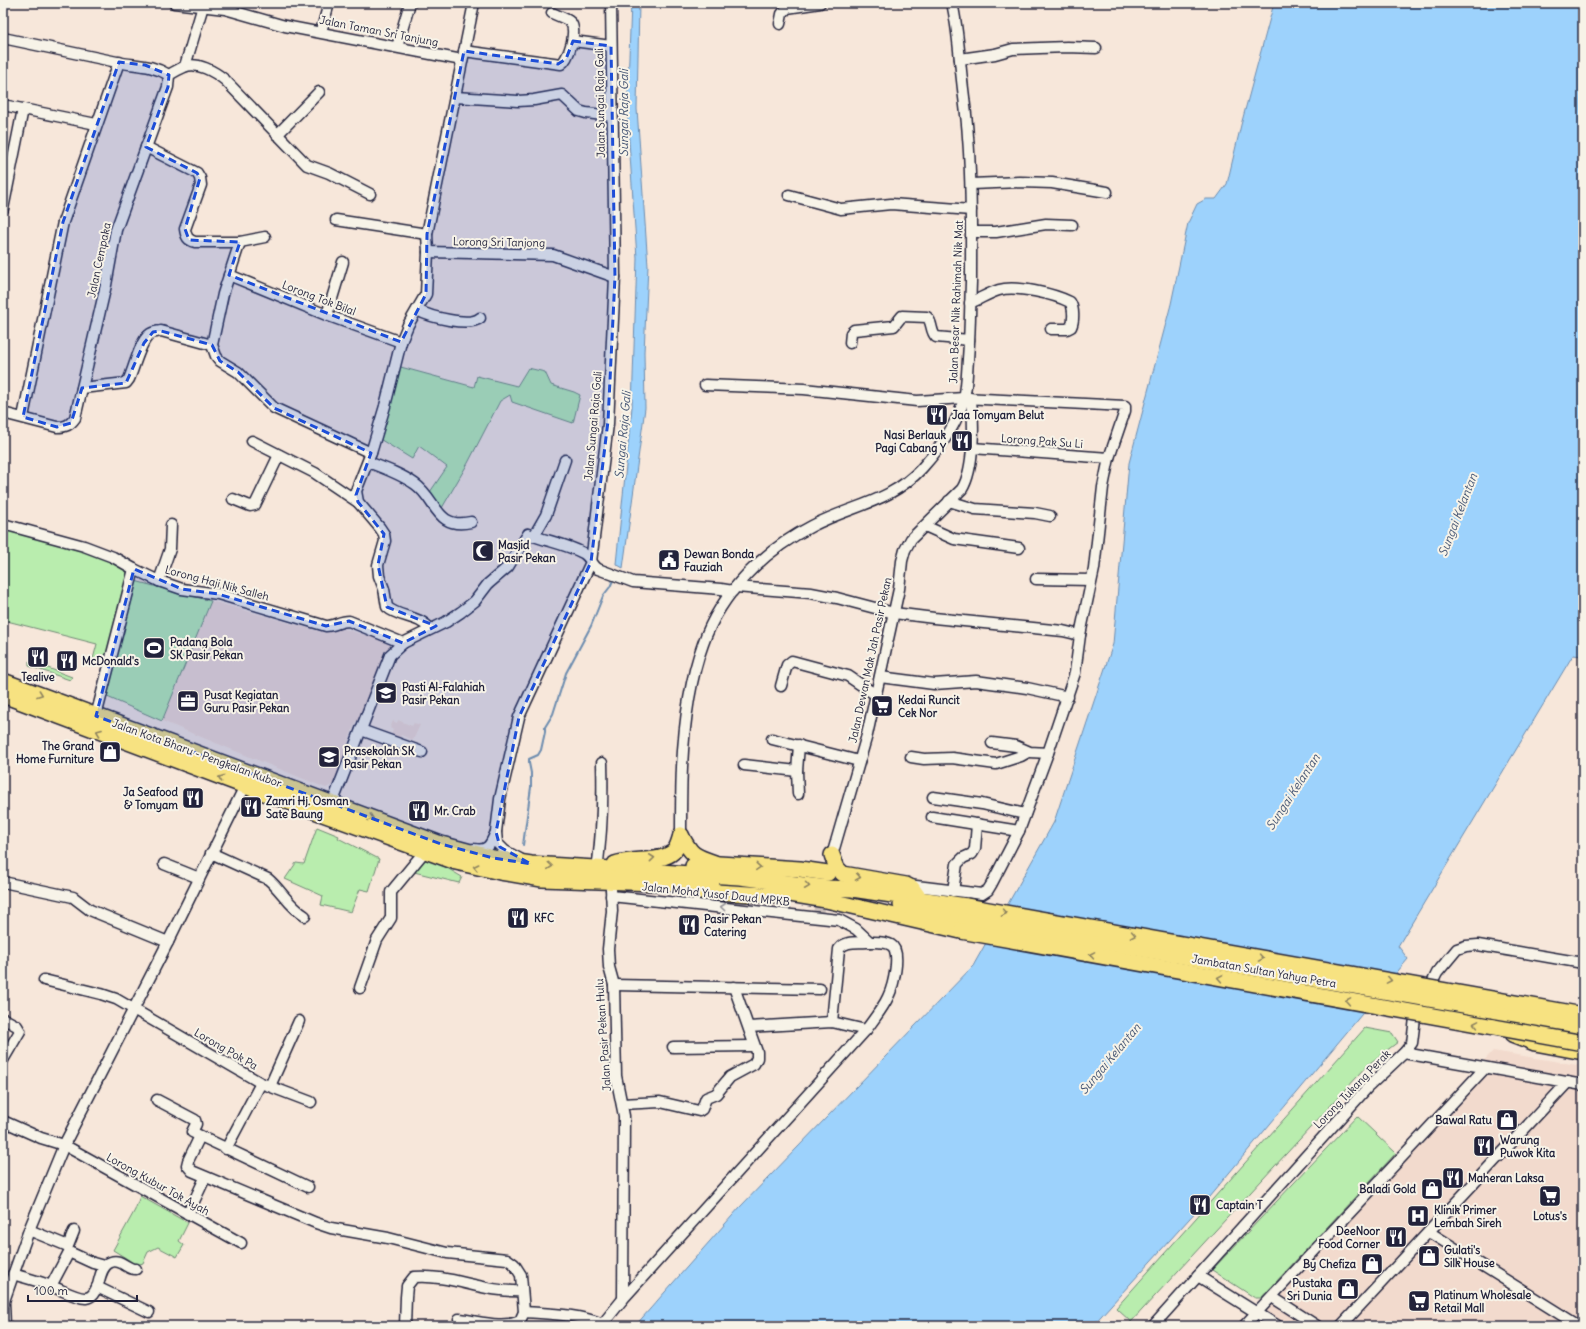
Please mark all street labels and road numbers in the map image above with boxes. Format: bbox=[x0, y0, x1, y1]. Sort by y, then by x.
street label: Jalan Taman Sri Tanjung bbox=[318, 13, 440, 49]
street label: Jalan Sungai Raja Gali bbox=[592, 48, 608, 158]
street label: Jalan Besar Nik Rahimah Nik Mat bbox=[946, 220, 966, 384]
street label: Jalan Cempaka bbox=[84, 221, 114, 299]
street label: Lorong Sri Tanjong bbox=[453, 234, 545, 250]
street label: Lorong Tok Bilal bbox=[280, 277, 358, 319]
street label: Jalan Sungai Raja Gali bbox=[581, 371, 605, 481]
street label: Lorong Pak Su Li bbox=[1001, 431, 1083, 451]
street label: Lorong Haji Nik Salleh bbox=[163, 562, 271, 604]
street label: Jalan Dewan Mak Jah Pasir Pekan bbox=[846, 576, 894, 744]
street label: Jalan Kota Bharu - Pengkalan Kubor bbox=[110, 716, 284, 790]
street label: Jalan Mohd Yusof Daud MPKB bbox=[642, 879, 790, 909]
street label: Jambatan Sultan Yahya Petra bbox=[1191, 951, 1337, 991]
street label: Jalan Pasir Pekan Hulu bbox=[592, 978, 614, 1092]
street label: Lorong Pok Pa bbox=[192, 1025, 260, 1073]
street label: Lorong Tukang Perak bbox=[1311, 1046, 1394, 1131]
street label: Lorong Kubur Tok Ayah bbox=[104, 1150, 212, 1218]

